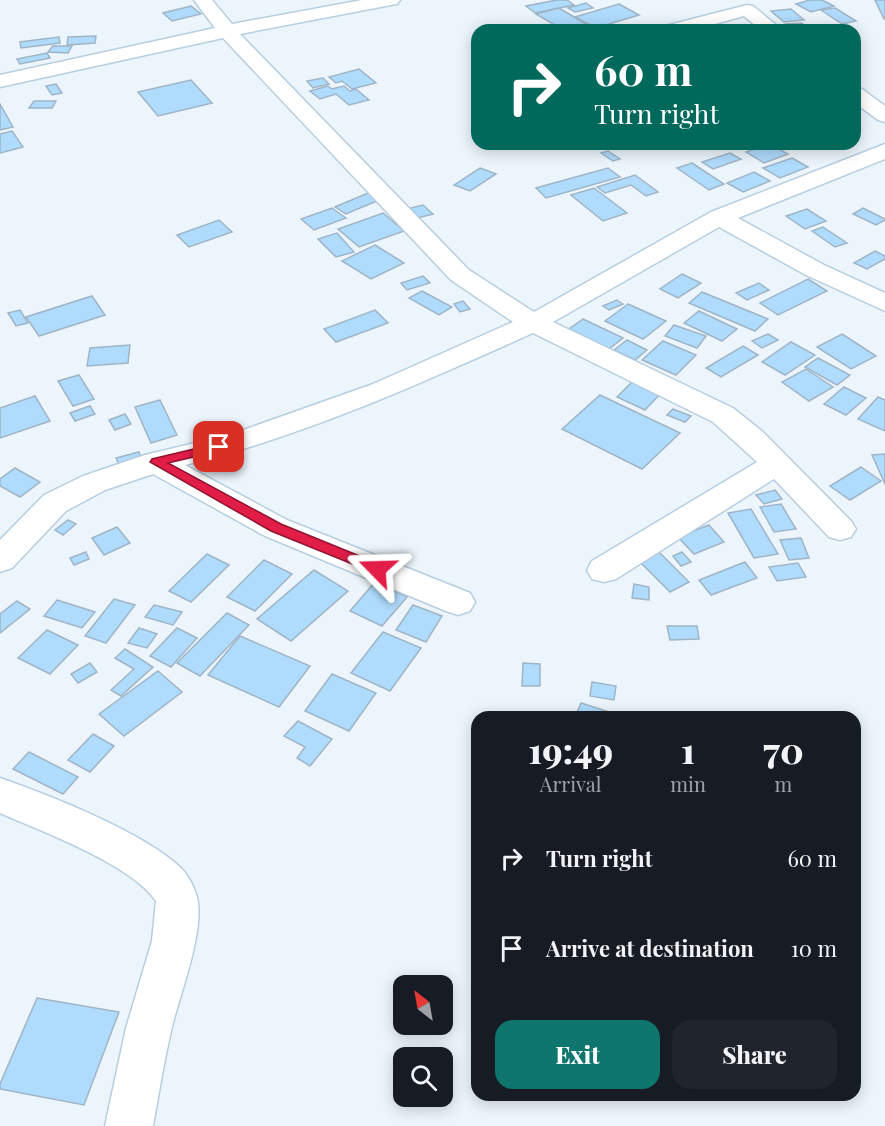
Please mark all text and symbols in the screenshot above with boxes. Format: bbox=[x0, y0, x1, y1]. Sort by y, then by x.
text: 60 m bbox=[594, 41, 692, 97]
icon: right bbox=[495, 48, 573, 126]
text: Turn right bbox=[594, 95, 719, 131]
pin bbox=[193, 421, 244, 472]
icon: arrive bbox=[202, 430, 235, 463]
position arrow bbox=[345, 537, 409, 601]
text: 19:49 bbox=[528, 725, 613, 773]
text: 1 bbox=[681, 725, 695, 773]
text: 70 bbox=[763, 725, 804, 773]
text: Arrival bbox=[540, 770, 601, 797]
text: min bbox=[670, 770, 706, 797]
text: m bbox=[775, 770, 792, 797]
icon: right bbox=[495, 842, 528, 875]
text: Turn right bbox=[546, 843, 652, 873]
text: 60 m bbox=[787, 843, 837, 873]
icon: arrive bbox=[495, 932, 528, 965]
text: Arrive at destination bbox=[546, 933, 754, 963]
text: 10 m bbox=[791, 933, 837, 963]
north arrow bbox=[393, 975, 453, 1035]
map controls bbox=[393, 975, 453, 1107]
button: Exit bbox=[495, 1020, 660, 1089]
button: Share bbox=[672, 1020, 837, 1089]
button: search bbox=[393, 1047, 453, 1107]

